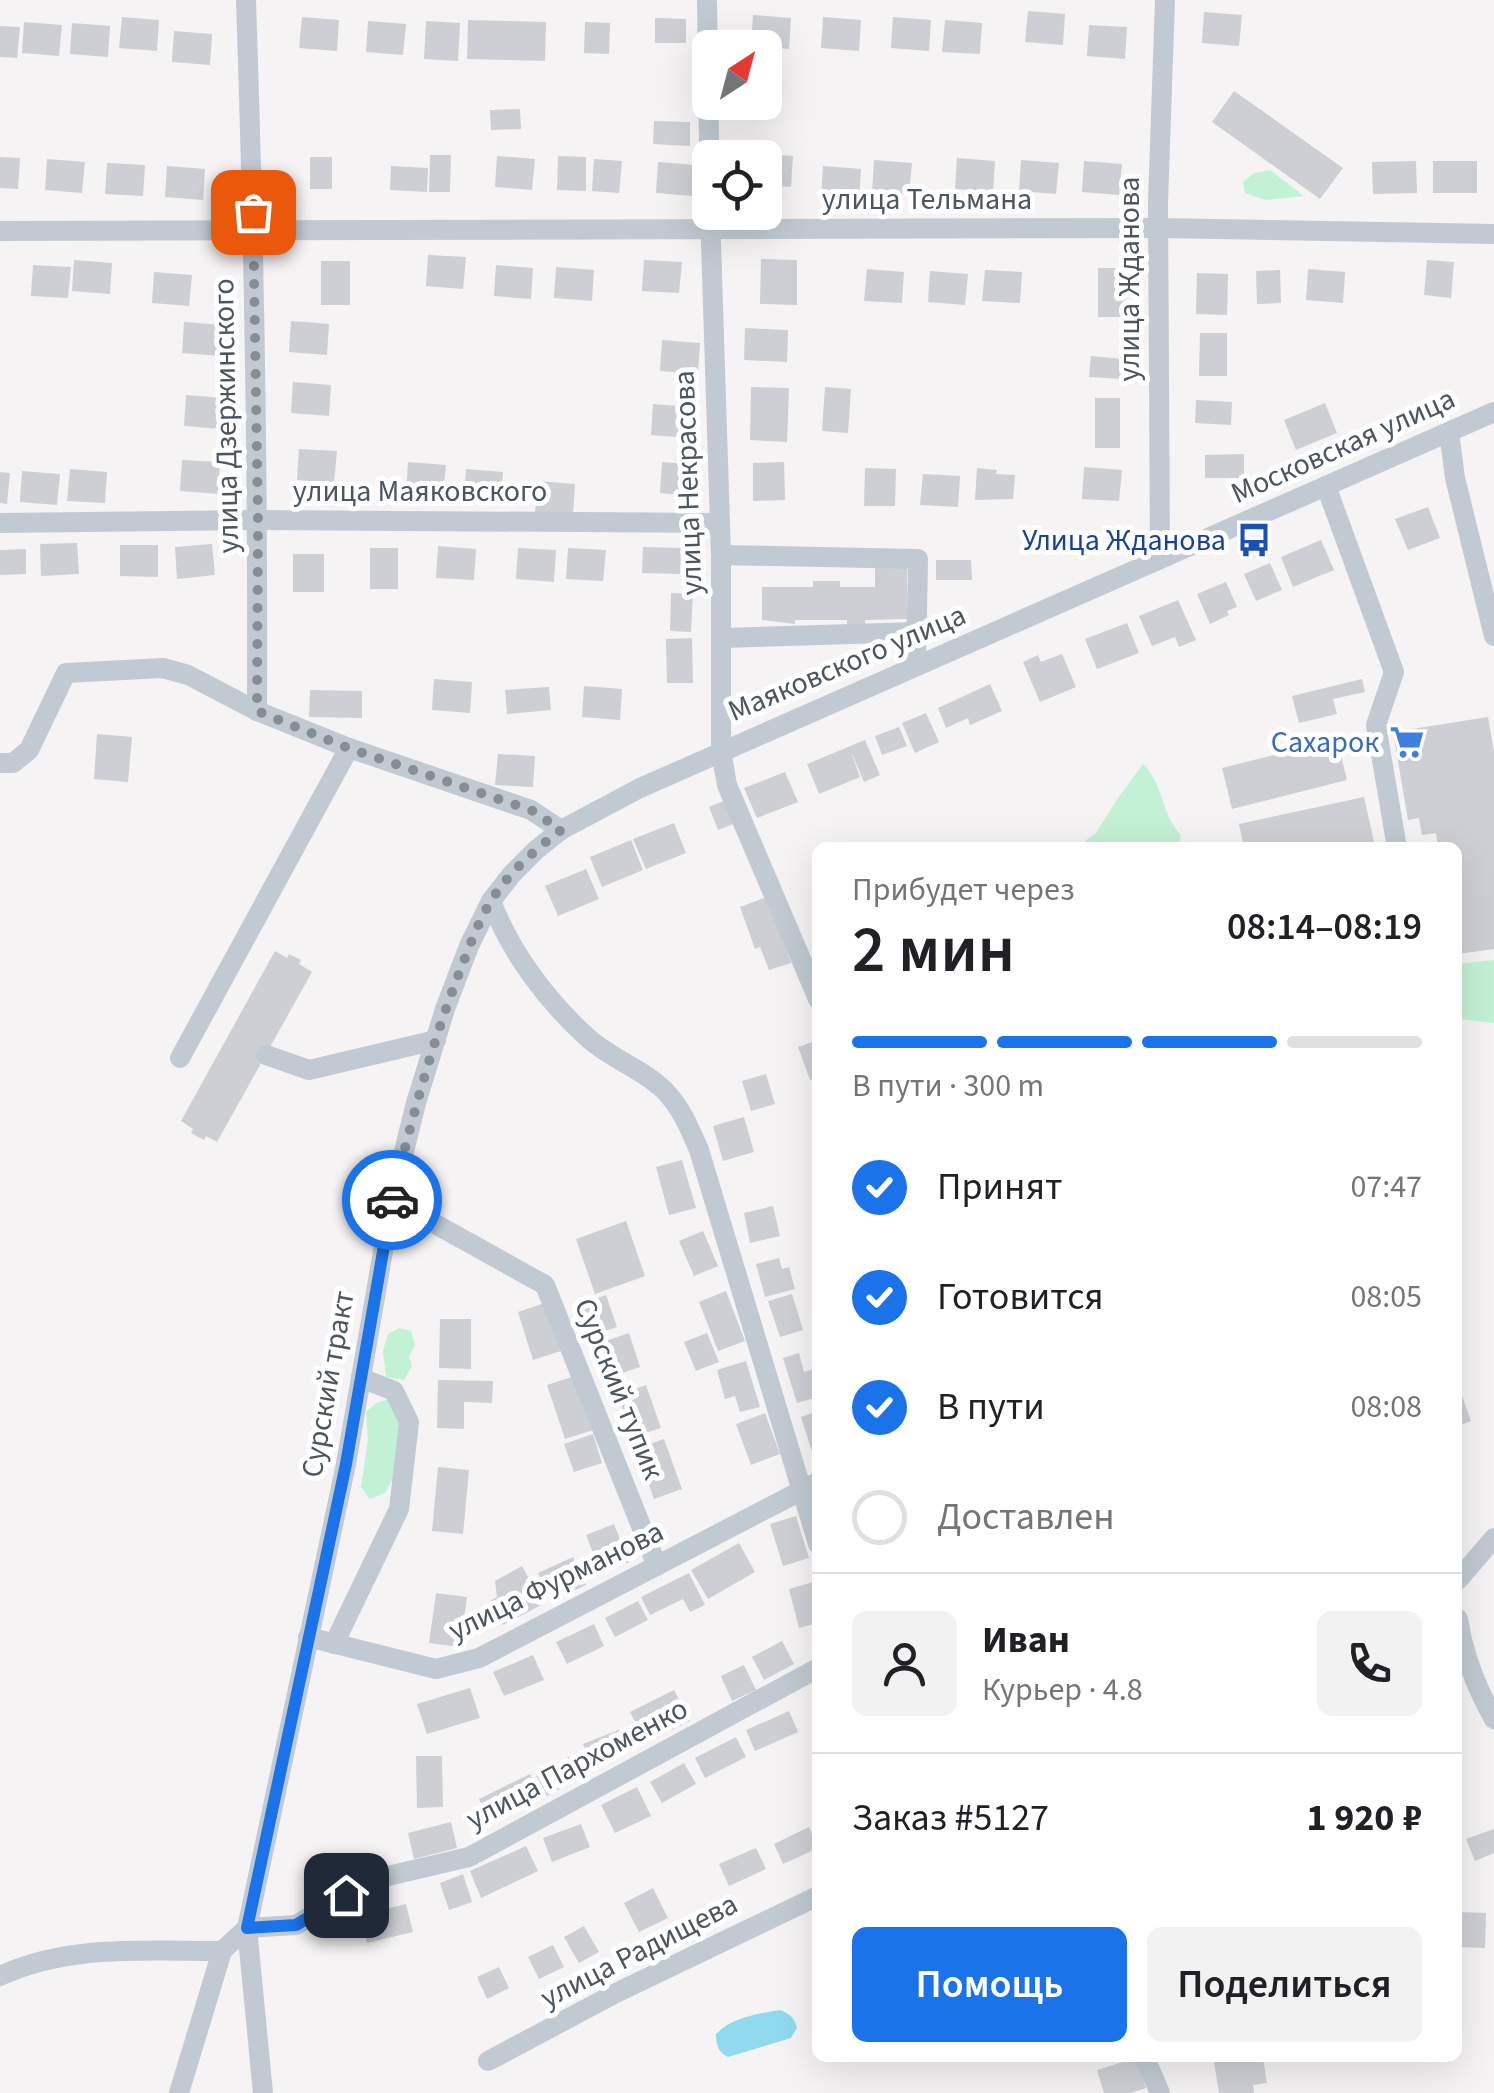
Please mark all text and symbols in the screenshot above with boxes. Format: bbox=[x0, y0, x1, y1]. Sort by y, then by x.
north arrow bbox=[692, 30, 782, 120]
map controls bbox=[692, 30, 782, 230]
button: locate bbox=[692, 140, 782, 230]
pin bbox=[211, 170, 296, 255]
street label: улица Жданова bbox=[1108, 177, 1151, 381]
street label: улица Тельмана bbox=[822, 178, 1032, 221]
icon: bag bbox=[226, 185, 281, 240]
street label: улица Дзержинского bbox=[202, 278, 250, 554]
street label: улица Некрасова bbox=[663, 370, 713, 596]
street label: Московская улица bbox=[1224, 377, 1462, 515]
street label: улица Маяковского bbox=[293, 470, 547, 513]
place label: Улица Жданова bbox=[1022, 519, 1226, 562]
bus stop icon: Улица Жданова bbox=[1235, 521, 1273, 559]
street label: Маяковского улица bbox=[721, 594, 973, 732]
place label: Сахарок bbox=[1271, 721, 1379, 764]
supermarket icon: Сахарок bbox=[1388, 723, 1426, 761]
text: Прибудет через bbox=[852, 867, 1075, 913]
text: 08:14–08:19 bbox=[1227, 900, 1422, 954]
text: 2 мин bbox=[852, 904, 1015, 997]
text: В пути · 300 m bbox=[852, 1063, 1044, 1109]
courier bbox=[342, 1150, 442, 1250]
icon: check bbox=[852, 1160, 907, 1215]
text: Принят bbox=[937, 1160, 1062, 1214]
text: 07:47 bbox=[1350, 1164, 1422, 1210]
icon: car bbox=[365, 1173, 420, 1228]
icon: check bbox=[852, 1270, 907, 1325]
text: Готовится bbox=[937, 1270, 1104, 1324]
text: 08:05 bbox=[1350, 1274, 1422, 1320]
street label: Сурский тракт bbox=[290, 1287, 366, 1481]
street label: Сурский тупик bbox=[563, 1292, 675, 1486]
icon: check bbox=[852, 1380, 907, 1435]
text: В пути bbox=[937, 1380, 1045, 1434]
text: 08:08 bbox=[1350, 1384, 1422, 1430]
text: Доставлен bbox=[937, 1490, 1115, 1544]
street label: улица Фурманова bbox=[441, 1510, 671, 1652]
button: person bbox=[852, 1611, 957, 1716]
button: phone bbox=[1317, 1611, 1422, 1716]
text: Иван bbox=[982, 1613, 1070, 1667]
text: Курьер · 4.8 bbox=[982, 1667, 1143, 1713]
street label: улица Пархоменко bbox=[458, 1687, 696, 1841]
text: Заказ #5127 bbox=[852, 1791, 1049, 1845]
text: 1 920 ₽ bbox=[1306, 1791, 1422, 1845]
pin bbox=[304, 1853, 389, 1938]
icon: home bbox=[319, 1868, 374, 1923]
street label: улица Радищева bbox=[533, 1883, 745, 2019]
button: Помощь bbox=[852, 1927, 1127, 2042]
button: Поделиться bbox=[1147, 1927, 1422, 2042]

